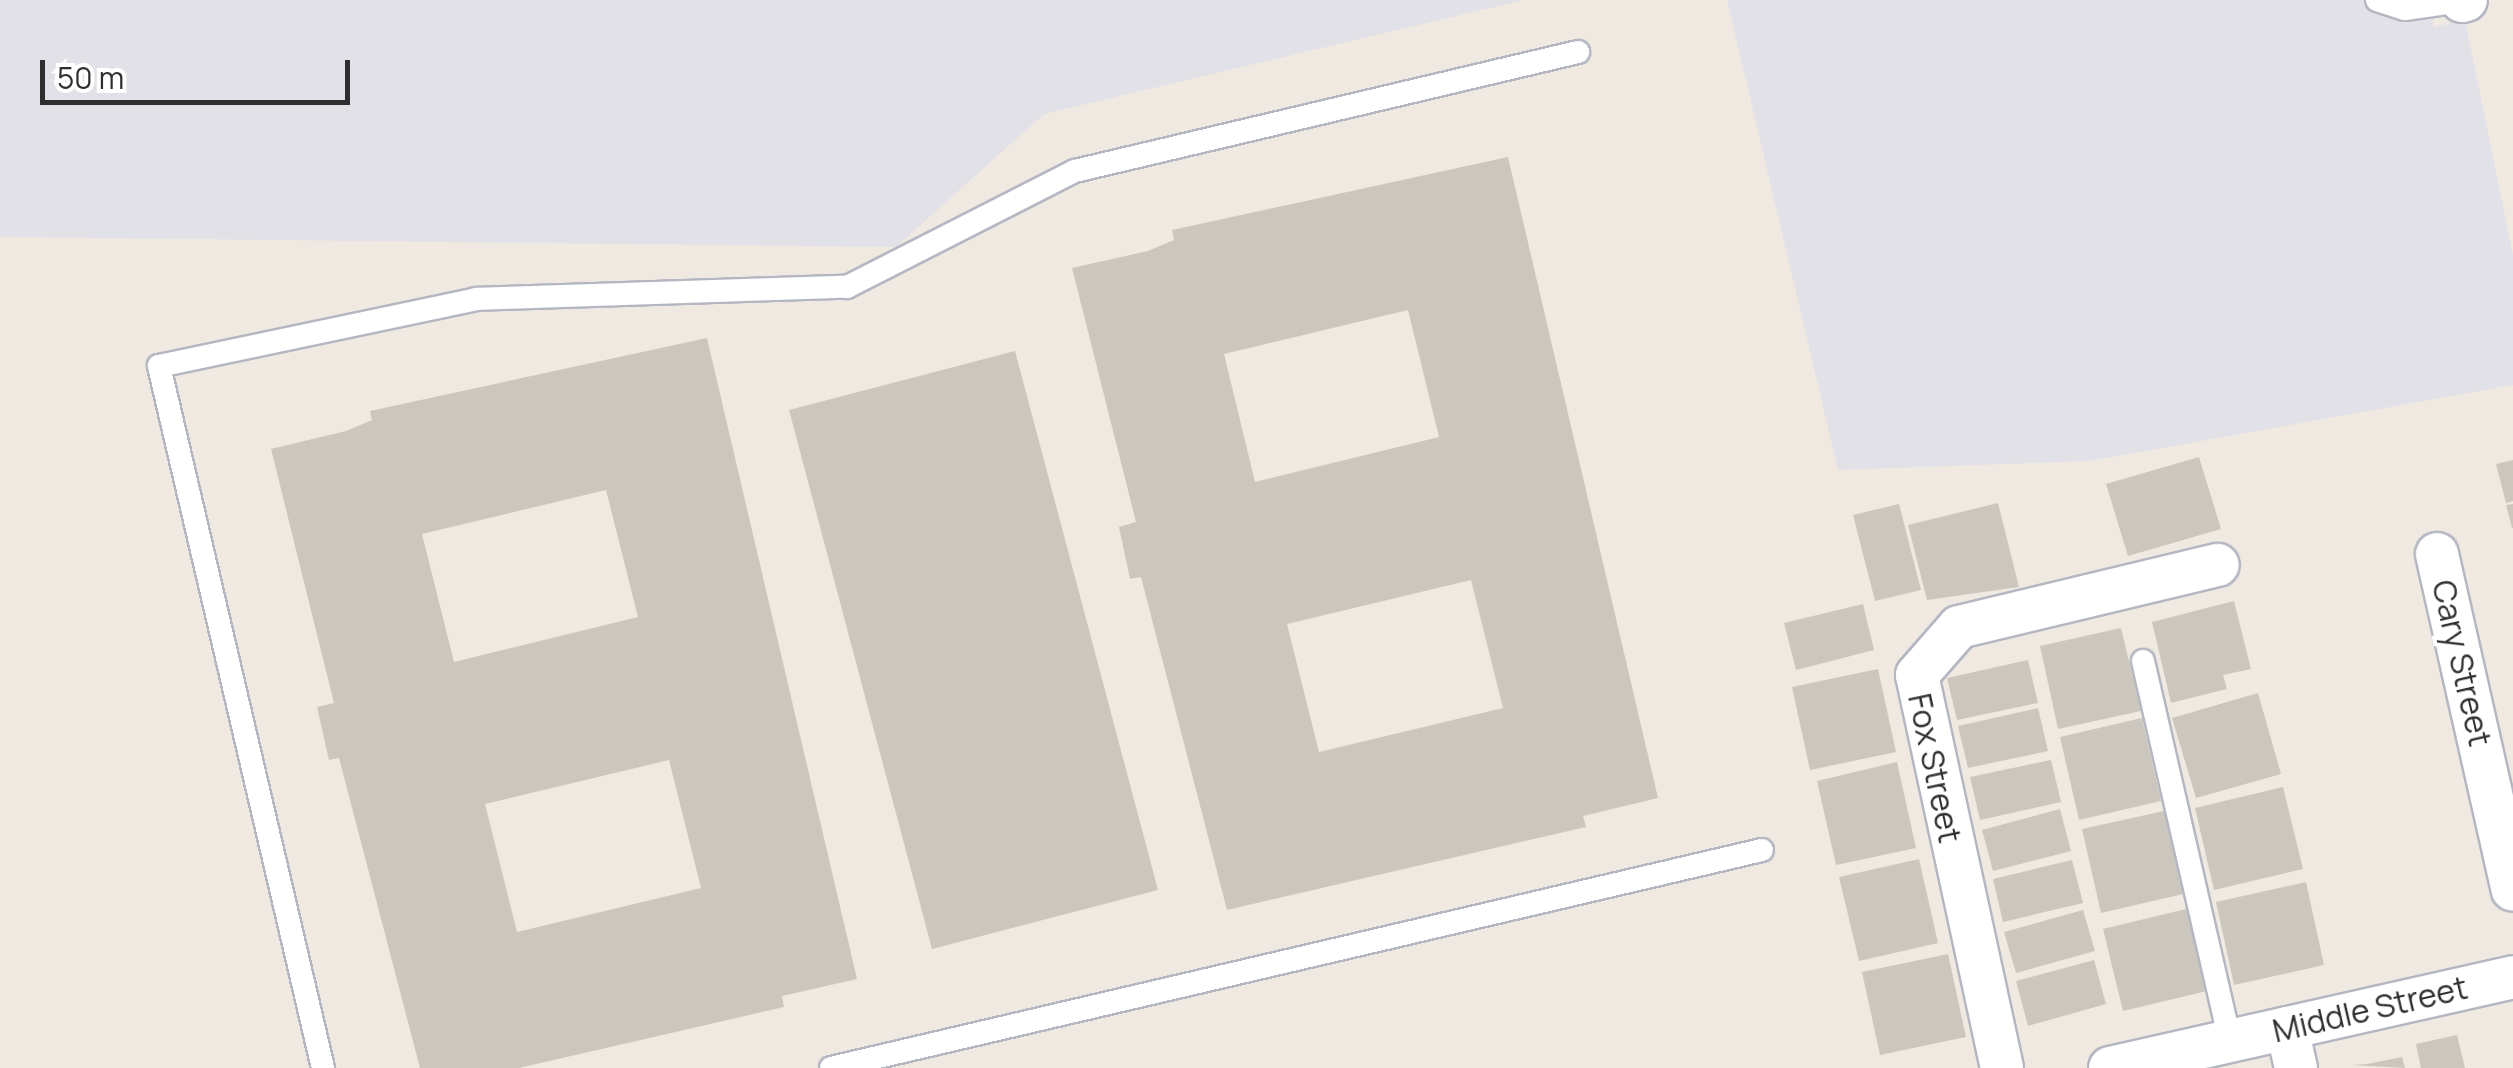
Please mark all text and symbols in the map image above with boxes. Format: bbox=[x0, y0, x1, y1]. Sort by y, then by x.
scale bar bbox=[45, 40, 355, 102]
text: 50 m bbox=[57, 57, 124, 98]
street label: Cary Street bbox=[2424, 576, 2500, 750]
street label: Fox Street bbox=[1900, 690, 1970, 846]
street label: Middle Street bbox=[2269, 968, 2471, 1050]

